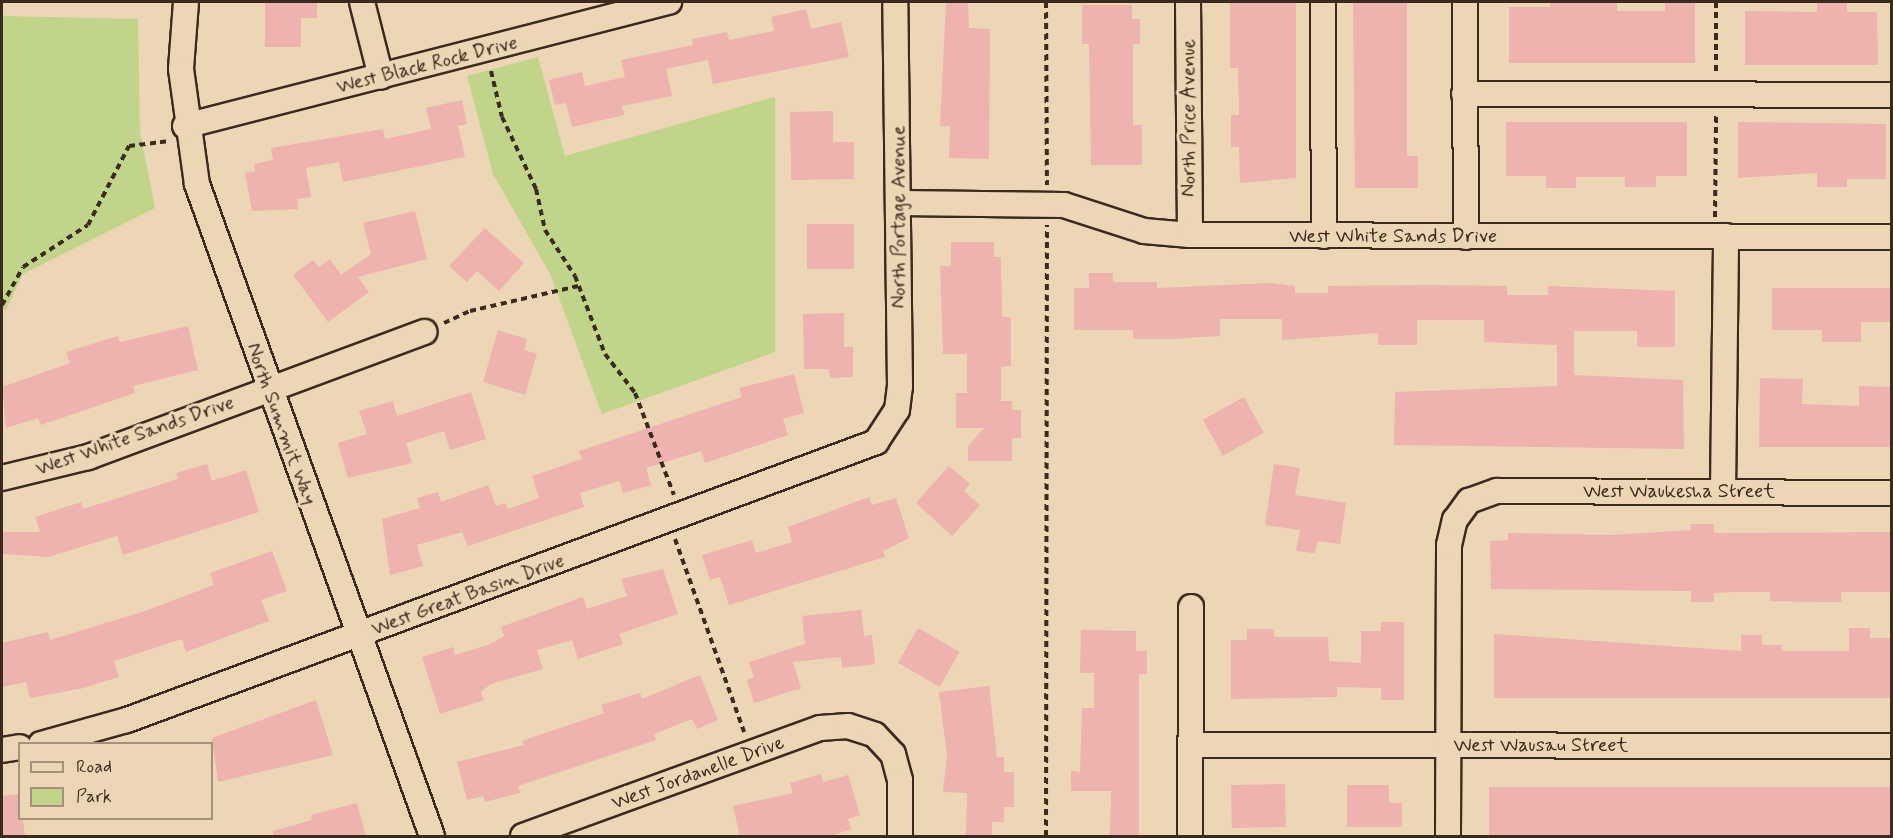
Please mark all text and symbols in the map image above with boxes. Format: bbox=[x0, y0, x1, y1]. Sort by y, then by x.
street label: West Black Rock Drive bbox=[334, 31, 520, 99]
street label: North Price Avenue bbox=[1177, 37, 1201, 199]
street label: North Portage Avenue bbox=[887, 125, 911, 309]
street label: West White Sands Drive bbox=[1290, 224, 1496, 248]
street label: North Summit Way bbox=[240, 339, 322, 509]
street label: West White Sands Drive bbox=[34, 391, 236, 481]
street label: West Waukesha Street bbox=[1583, 479, 1775, 503]
street label: West Great Basin Drive bbox=[369, 549, 567, 641]
street label: West Jordanelle Drive bbox=[609, 731, 787, 815]
street label: West Wausau Street bbox=[1454, 733, 1628, 757]
legend bbox=[18, 742, 213, 820]
text: Road bbox=[76, 755, 112, 779]
text: Park bbox=[76, 785, 112, 809]

